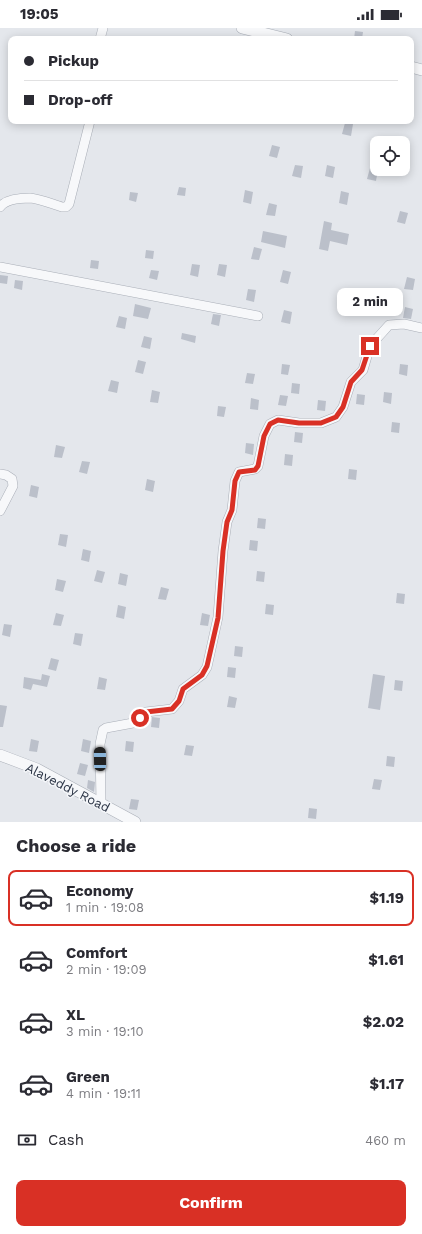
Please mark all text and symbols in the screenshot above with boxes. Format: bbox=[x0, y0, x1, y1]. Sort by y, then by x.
text: 19:05 bbox=[20, 5, 59, 23]
text: Pickup bbox=[48, 52, 99, 70]
text: Drop-off bbox=[48, 91, 113, 109]
map controls bbox=[370, 136, 410, 176]
button: locate bbox=[370, 136, 410, 176]
callout: 2 min bbox=[337, 288, 403, 316]
text: 2 min bbox=[352, 294, 388, 309]
route end bbox=[361, 337, 379, 355]
route start bbox=[131, 709, 149, 727]
car bbox=[94, 747, 106, 771]
street label: Alaveddy Road bbox=[23, 760, 113, 815]
text: Choose a ride bbox=[16, 835, 136, 856]
icon: car bbox=[18, 880, 54, 916]
text: Economy bbox=[66, 882, 133, 900]
text: $1.19 bbox=[369, 889, 404, 907]
text: 1 min · 19:08 bbox=[66, 900, 144, 915]
icon: car bbox=[18, 942, 54, 978]
text: Comfort bbox=[66, 944, 127, 962]
text: $1.61 bbox=[368, 951, 404, 969]
text: 2 min · 19:09 bbox=[66, 962, 147, 977]
icon: car bbox=[18, 1004, 54, 1040]
text: XL bbox=[66, 1006, 85, 1024]
text: $2.02 bbox=[363, 1013, 404, 1031]
text: 3 min · 19:10 bbox=[66, 1024, 144, 1039]
icon: car bbox=[18, 1066, 54, 1102]
text: Green bbox=[66, 1068, 110, 1086]
text: $1.17 bbox=[370, 1075, 404, 1093]
text: 4 min · 19:11 bbox=[66, 1086, 141, 1101]
icon: cash bbox=[16, 1129, 38, 1151]
text: Cash bbox=[48, 1131, 84, 1149]
text: 460 m bbox=[365, 1133, 406, 1148]
button: Confirm bbox=[16, 1180, 406, 1226]

